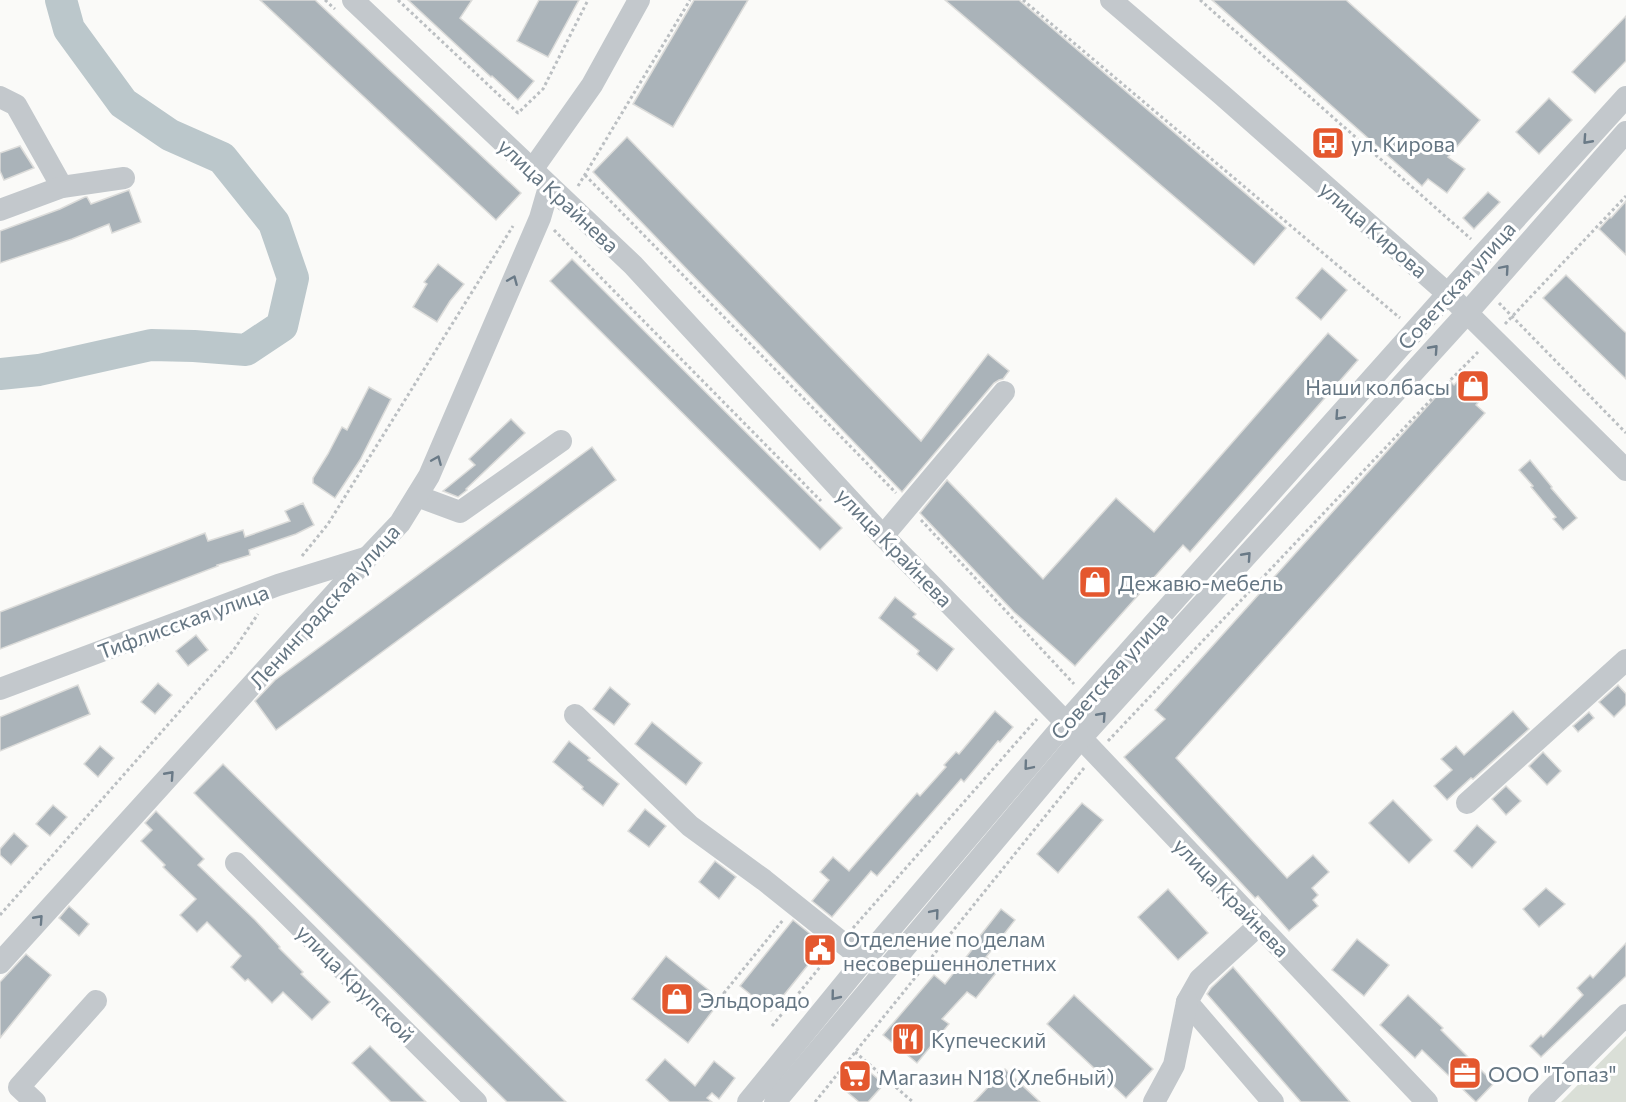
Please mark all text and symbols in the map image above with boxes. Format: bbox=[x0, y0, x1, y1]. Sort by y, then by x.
bus stop icon: ул. Кирова bbox=[1310, 125, 1346, 161]
place label: ул. Кирова bbox=[1351, 131, 1455, 156]
street label: улица Крайнева bbox=[493, 133, 625, 257]
one-way arrow bbox=[1583, 133, 1594, 144]
street label: улица Кирова bbox=[1315, 175, 1433, 283]
street label: Советская улица bbox=[1392, 216, 1520, 354]
one-way arrow bbox=[1498, 265, 1509, 276]
one-way arrow bbox=[506, 276, 518, 287]
one-way arrow bbox=[1427, 345, 1438, 356]
shop icon: Наши колбасы bbox=[1455, 368, 1491, 404]
place label: Наши колбасы bbox=[1305, 374, 1450, 399]
one-way arrow bbox=[1335, 410, 1346, 420]
one-way arrow bbox=[429, 455, 441, 466]
street label: улица Крайнева bbox=[832, 482, 958, 612]
street label: Ленинградская улица bbox=[244, 519, 404, 693]
one-way arrow bbox=[1240, 552, 1251, 563]
shop icon: Дежавю-мебель bbox=[1077, 564, 1113, 600]
place label: Дежавю-мебель bbox=[1118, 570, 1283, 595]
street label: Тифлисская улица bbox=[94, 578, 272, 664]
street label: Советская улица bbox=[1045, 606, 1173, 744]
one-way arrow bbox=[1095, 712, 1106, 723]
one-way arrow bbox=[1024, 759, 1035, 770]
one-way arrow bbox=[163, 771, 174, 782]
street label: улица Крайнева bbox=[1169, 832, 1295, 962]
one-way arrow bbox=[928, 909, 939, 920]
one-way arrow bbox=[32, 916, 43, 926]
street label: улица Крупской bbox=[292, 919, 420, 1047]
place label: Отделение по делам несовершеннолетних bbox=[843, 926, 1057, 975]
public building icon: Отделение по делам несовершеннолетних bbox=[802, 932, 838, 968]
shop icon: Эльдорадо bbox=[659, 981, 695, 1017]
place label: Эльдорадо bbox=[700, 987, 810, 1012]
one-way arrow bbox=[831, 989, 842, 1000]
restaurant icon: Купеческий bbox=[890, 1021, 926, 1057]
place label: Купеческий bbox=[931, 1027, 1046, 1052]
office icon: ООО "Топаз" bbox=[1447, 1055, 1483, 1091]
supermarket icon: Магазин N18 (Хлебный) bbox=[837, 1058, 873, 1094]
place label: ООО "Топаз" bbox=[1488, 1061, 1616, 1086]
place label: Магазин N18 (Хлебный) bbox=[878, 1064, 1114, 1089]

